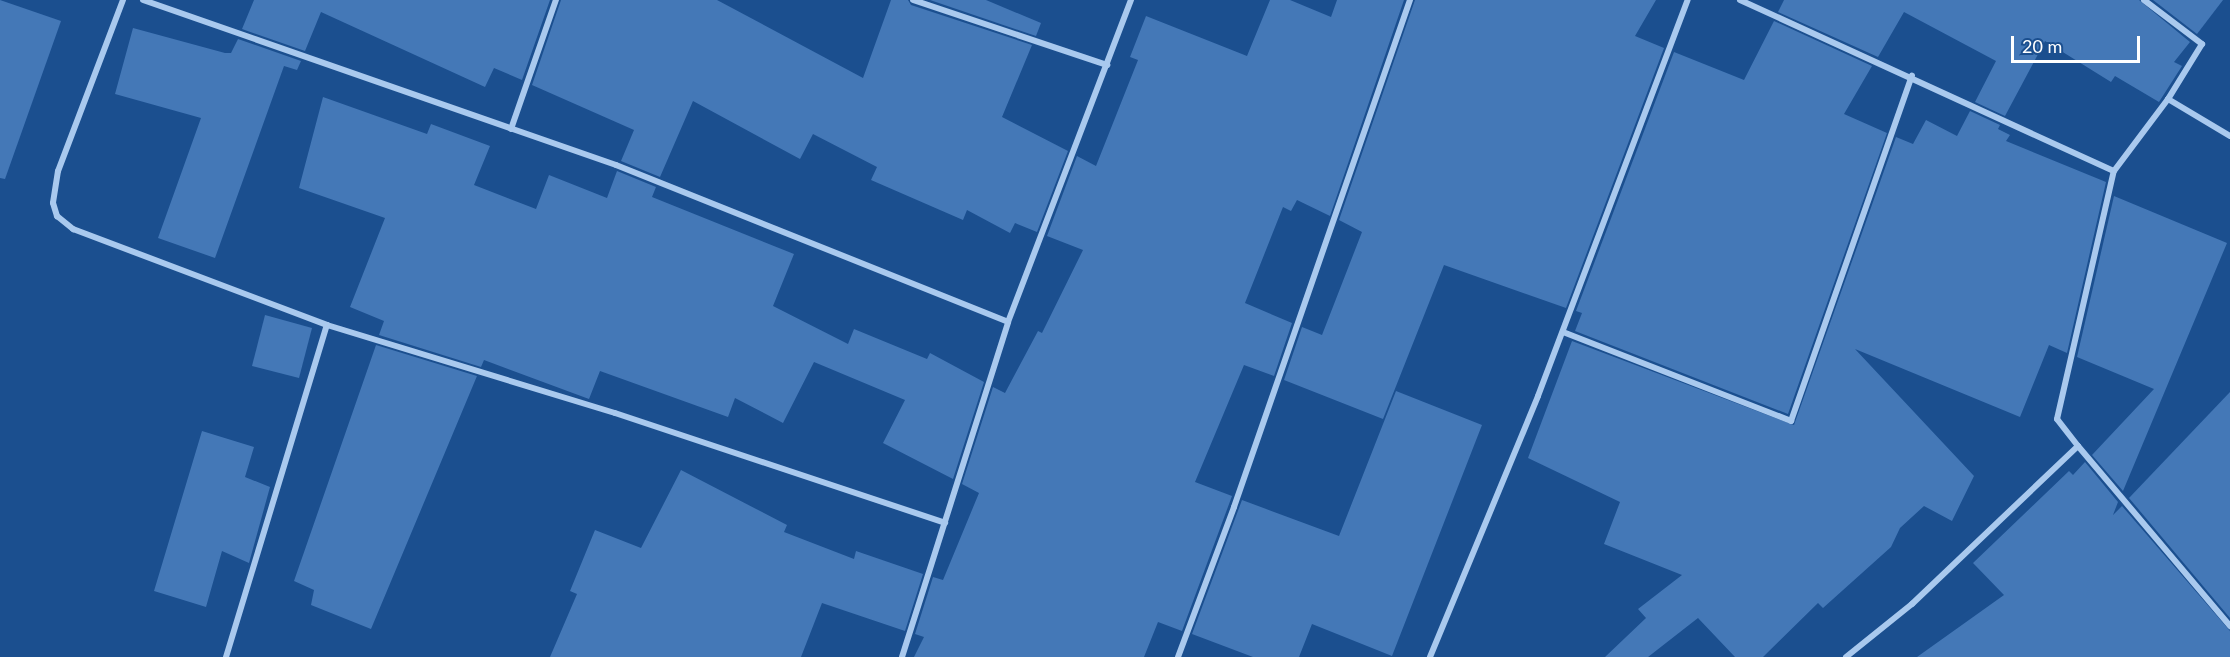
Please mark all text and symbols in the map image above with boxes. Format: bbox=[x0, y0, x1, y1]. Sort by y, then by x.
scale bar bbox=[2014, 24, 2143, 62]
text: 20 m bbox=[2022, 35, 2062, 57]

